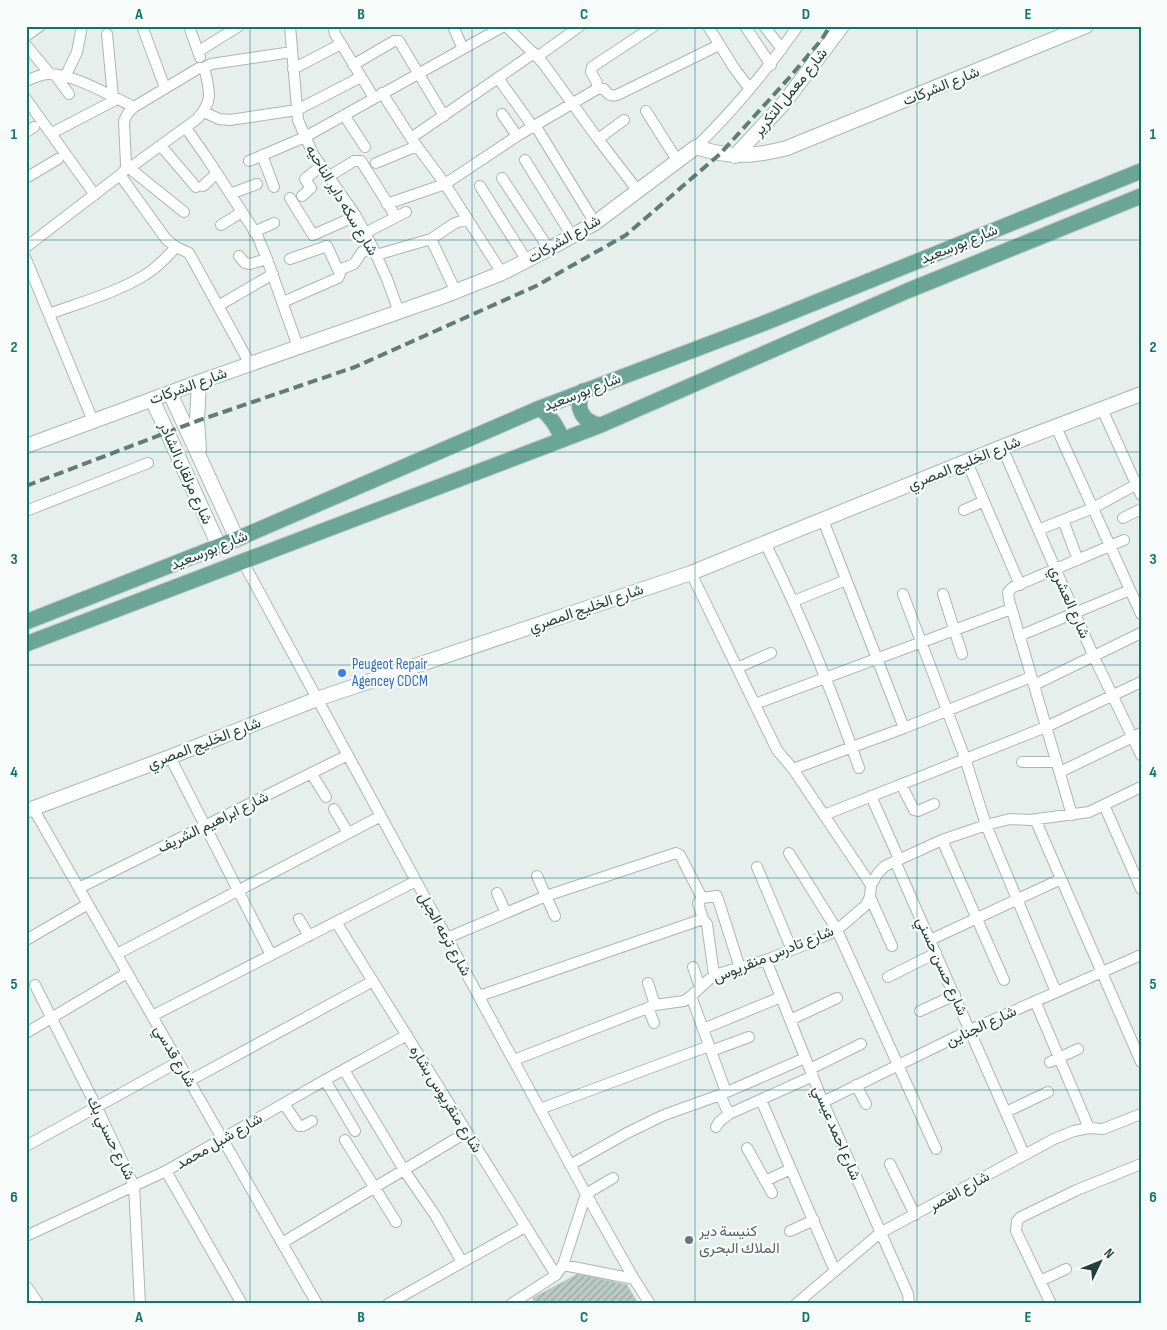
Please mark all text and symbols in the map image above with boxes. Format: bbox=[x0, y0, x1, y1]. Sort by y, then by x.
text: A bbox=[134, 5, 143, 24]
text: B bbox=[357, 5, 365, 24]
text: C bbox=[580, 5, 588, 24]
text: D bbox=[802, 5, 810, 24]
text: E bbox=[1025, 5, 1032, 24]
street label: شارع معمل التكرير bbox=[748, 44, 833, 142]
street label: شارع الشركات bbox=[900, 62, 983, 111]
text: 1 bbox=[11, 125, 18, 144]
text: 1 bbox=[1150, 125, 1157, 144]
street label: شارع سكه داير الناحيه bbox=[300, 141, 382, 260]
street label: شارع الشركات bbox=[524, 211, 605, 269]
street label: شارع بورسعيد bbox=[918, 220, 1001, 269]
text: 2 bbox=[10, 338, 18, 357]
text: 2 bbox=[1149, 338, 1157, 357]
street label: شارع الشركات bbox=[147, 364, 230, 410]
street label: شارع بورسعيد bbox=[541, 369, 624, 417]
street label: شارع مزلقان الشادر bbox=[153, 418, 217, 528]
street label: شارع الخليج المصري bbox=[905, 432, 1025, 498]
street label: شارع بورسعيد bbox=[168, 526, 251, 575]
text: 3 bbox=[10, 550, 18, 569]
text: 3 bbox=[1149, 550, 1157, 569]
street label: شارع العشري bbox=[1042, 563, 1094, 643]
street label: شارع الخليج المصري bbox=[526, 580, 647, 640]
place label: Peugeot Repair Agencey CDCM bbox=[351, 655, 428, 691]
marker: Peugeot Repair Agencey CDCM bbox=[336, 667, 348, 679]
street label: شارع الخليج المصري bbox=[145, 713, 265, 777]
text: 4 bbox=[10, 763, 18, 782]
text: 4 bbox=[1149, 763, 1157, 782]
street label: شارع ابراهيم الشريف bbox=[155, 787, 273, 858]
street label: شارع ترعه الجبل bbox=[413, 889, 476, 980]
street label: شارع حسن حسني bbox=[909, 914, 972, 1020]
street label: شارع تادرس منقريوس bbox=[710, 921, 837, 988]
text: 5 bbox=[10, 975, 18, 994]
text: 5 bbox=[1149, 975, 1157, 994]
street label: شارع الجناين bbox=[943, 1002, 1020, 1052]
street label: شارع قدسي bbox=[147, 1022, 200, 1093]
street label: شارع منقريوس بشاره bbox=[404, 1042, 486, 1157]
street label: شارع احمد عيسي bbox=[805, 1083, 865, 1185]
street label: شارع حسني بك bbox=[79, 1093, 139, 1185]
street label: شارع شبل محمد bbox=[173, 1109, 267, 1175]
street label: شارع القصر bbox=[925, 1167, 994, 1217]
text: 6 bbox=[10, 1188, 18, 1207]
text: 6 bbox=[1149, 1188, 1157, 1207]
place label: كنيسة دير الملاك البحرى bbox=[698, 1222, 780, 1258]
marker: كنيسة دير الملاك البحرى bbox=[683, 1234, 695, 1246]
north arrow bbox=[1074, 1238, 1124, 1288]
text: N bbox=[1100, 1245, 1118, 1262]
text: A bbox=[134, 1308, 143, 1327]
text: B bbox=[357, 1308, 365, 1327]
text: C bbox=[580, 1308, 588, 1327]
text: D bbox=[802, 1308, 810, 1327]
text: E bbox=[1025, 1308, 1032, 1327]

